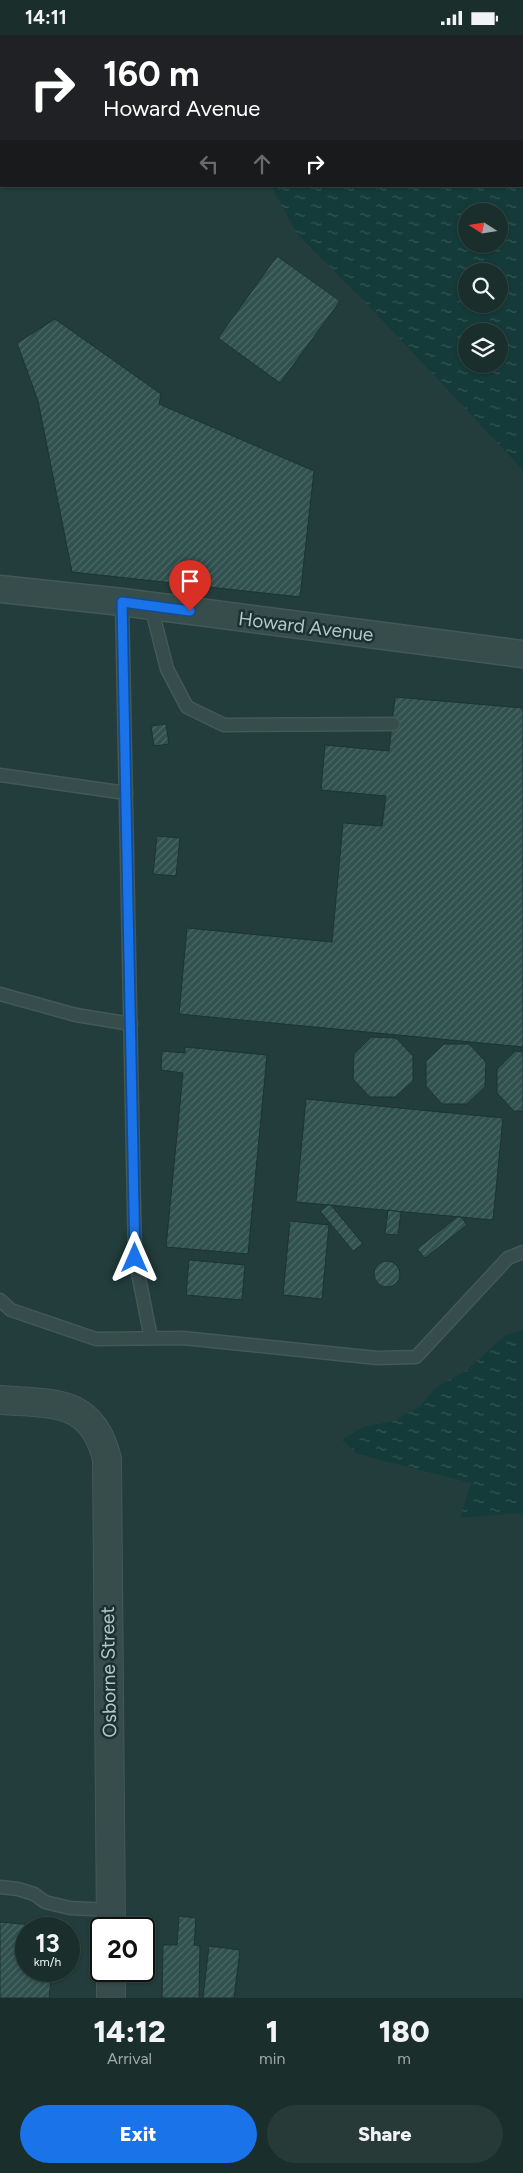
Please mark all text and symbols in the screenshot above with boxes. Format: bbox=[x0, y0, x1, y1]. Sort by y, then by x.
text: 14:11 bbox=[25, 6, 67, 29]
text: 160 m bbox=[103, 53, 200, 95]
icon: right bbox=[20, 55, 85, 120]
text: Howard Avenue bbox=[103, 95, 260, 122]
icon: left bbox=[195, 150, 223, 178]
icon: ahead bbox=[248, 150, 276, 178]
icon: right bbox=[301, 150, 329, 178]
north arrow bbox=[458, 203, 508, 253]
map controls bbox=[458, 203, 508, 373]
button: search bbox=[458, 263, 508, 313]
button: layers bbox=[458, 323, 508, 373]
pin bbox=[169, 560, 211, 611]
icon: arrive bbox=[176, 567, 204, 595]
street label: Howard Avenue bbox=[237, 607, 375, 646]
position arrow bbox=[108, 1231, 160, 1283]
street label: Osborne Street bbox=[96, 1606, 121, 1738]
speed limit sign: 20 bbox=[90, 1917, 155, 1982]
text: 13 bbox=[35, 1928, 60, 1958]
text: km/h bbox=[34, 1955, 61, 1969]
text: 14:12 bbox=[93, 2013, 166, 2050]
text: 1 bbox=[266, 2013, 279, 2050]
text: 180 bbox=[379, 2013, 429, 2050]
text: Arrival bbox=[107, 2049, 152, 2068]
text: min bbox=[259, 2049, 285, 2068]
text: m bbox=[397, 2049, 411, 2068]
button: Exit bbox=[20, 2105, 257, 2163]
button: Share bbox=[267, 2105, 503, 2163]

